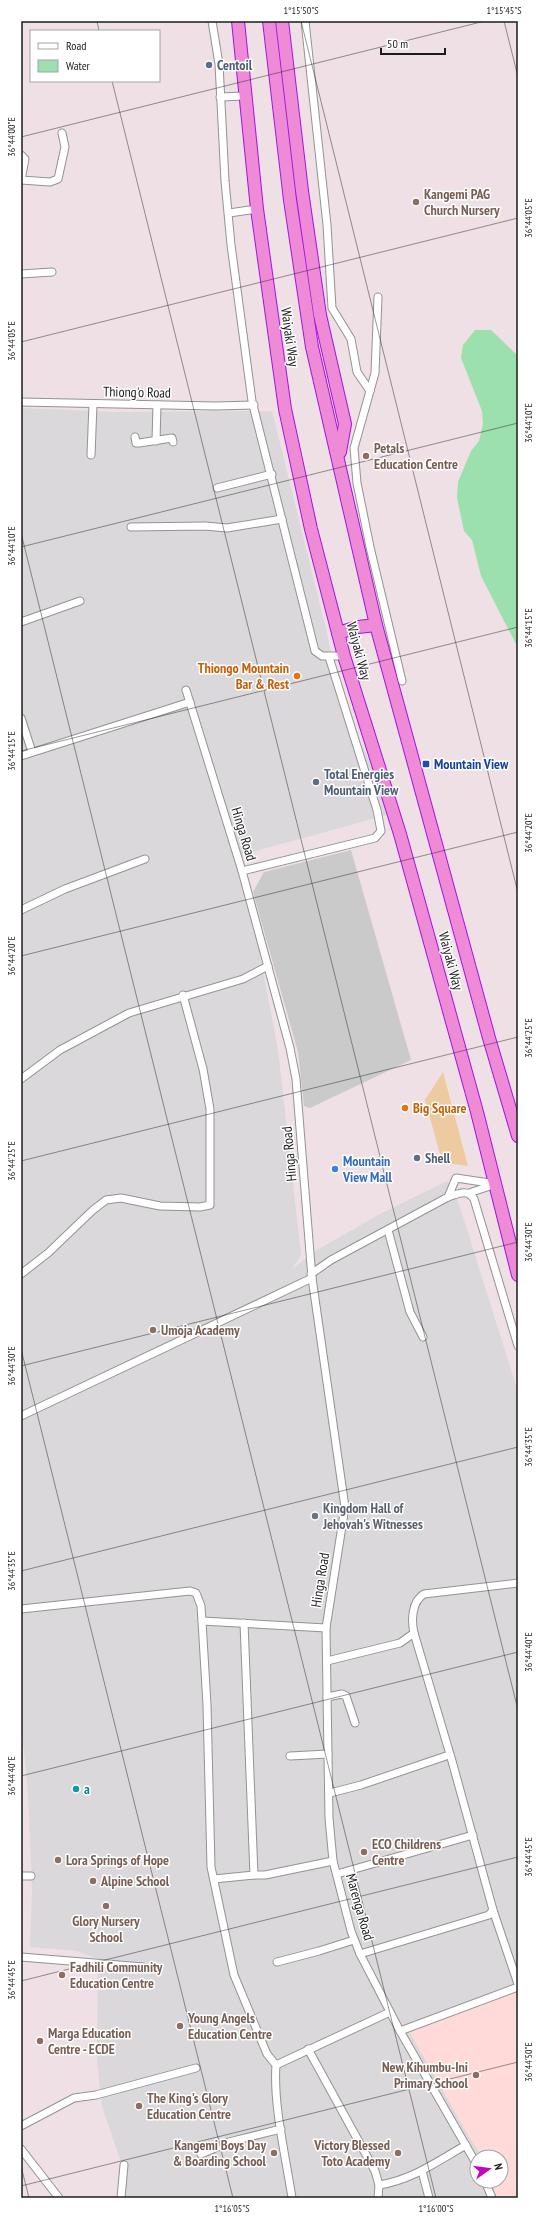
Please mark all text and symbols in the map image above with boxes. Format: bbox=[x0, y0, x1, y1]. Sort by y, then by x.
text: 1°15'50"S bbox=[284, 4, 318, 17]
text: 1°15'45"S bbox=[487, 4, 521, 17]
legend bbox=[30, 30, 160, 82]
scale bar bbox=[381, 30, 445, 56]
text: 50 m bbox=[387, 36, 408, 51]
text: Road bbox=[66, 38, 86, 53]
place label: Centoil bbox=[217, 56, 253, 74]
text: Water bbox=[66, 58, 91, 73]
marker: Centoil bbox=[204, 60, 214, 70]
text: 36°44'00"E bbox=[5, 117, 18, 157]
place label: Kangemi PAG Church Nursery bbox=[424, 185, 500, 219]
marker: Kangemi PAG Church Nursery bbox=[411, 197, 421, 207]
text: 36°44'05"E bbox=[522, 198, 535, 238]
street label: Waiyaki Way bbox=[277, 306, 303, 368]
text: 36°44'05"E bbox=[5, 321, 18, 361]
street label: Thiong'o Road bbox=[103, 382, 171, 402]
text: 36°44'10"E bbox=[522, 403, 535, 443]
place label: Petals Education Centre bbox=[374, 439, 458, 473]
marker: Petals Education Centre bbox=[361, 451, 371, 461]
text: 36°44'10"E bbox=[5, 526, 18, 566]
text: 36°44'15"E bbox=[522, 608, 535, 648]
street label: Waiyaki Way bbox=[343, 620, 376, 683]
place label: Thiongo Mountain Bar & Rest bbox=[198, 659, 289, 693]
marker: Thiongo Mountain Bar & Rest bbox=[292, 671, 302, 681]
text: 36°44'15"E bbox=[5, 731, 18, 771]
place label: Mountain View bbox=[434, 755, 509, 773]
marker: Mountain View bbox=[421, 759, 431, 769]
place label: Total Energies Mountain View bbox=[324, 765, 399, 799]
marker: Total Energies Mountain View bbox=[311, 777, 321, 787]
street label: Hinga Road bbox=[227, 805, 261, 863]
text: 36°44'20"E bbox=[522, 813, 535, 853]
street label: Waiyaki Way bbox=[435, 930, 468, 993]
text: 36°44'20"E bbox=[5, 936, 18, 976]
text: 36°44'25"E bbox=[522, 1018, 535, 1058]
place label: Big Square bbox=[413, 1099, 467, 1117]
marker: Big Square bbox=[400, 1103, 410, 1113]
street label: Hinga Road bbox=[278, 1126, 300, 1182]
text: 36°44'25"E bbox=[5, 1141, 18, 1181]
place label: Shell bbox=[425, 1149, 451, 1167]
place label: Mountain View Mall bbox=[342, 1152, 393, 1186]
marker: Shell bbox=[412, 1153, 422, 1163]
marker: Mountain View Mall bbox=[330, 1164, 340, 1174]
text: 36°44'30"E bbox=[522, 1222, 535, 1262]
place label: Umoja Academy bbox=[161, 1321, 240, 1339]
marker: Umoja Academy bbox=[148, 1325, 158, 1335]
text: 36°44'30"E bbox=[5, 1346, 18, 1386]
text: 36°44'35"E bbox=[522, 1427, 535, 1467]
place label: Kingdom Hall of Jehovah's Witnesses bbox=[322, 1499, 423, 1533]
marker: Kingdom Hall of Jehovah's Witnesses bbox=[310, 1511, 320, 1521]
text: 36°44'35"E bbox=[5, 1551, 18, 1591]
street label: Hinga Road bbox=[307, 1551, 333, 1609]
text: 36°44'40"E bbox=[522, 1632, 535, 1672]
text: 36°44'40"E bbox=[5, 1756, 18, 1796]
place label: a bbox=[84, 1780, 90, 1798]
marker: a bbox=[71, 1784, 81, 1794]
place label: ECO Childrens Centre bbox=[372, 1835, 441, 1869]
text: 36°44'45"E bbox=[522, 1837, 535, 1877]
marker: ECO Childrens Centre bbox=[359, 1847, 369, 1857]
place label: Lora Springs of Hope bbox=[66, 1851, 169, 1869]
marker: Lora Springs of Hope bbox=[53, 1855, 63, 1865]
street label: Marenga Road bbox=[342, 1871, 378, 1943]
place label: Alpine School bbox=[100, 1872, 170, 1890]
marker: Alpine School bbox=[88, 1876, 98, 1886]
marker: Glory Nursery School bbox=[101, 1901, 111, 1911]
place label: Glory Nursery School bbox=[72, 1912, 140, 1946]
place label: Fadhili Community Education Centre bbox=[70, 1958, 163, 1992]
text: 36°44'45"E bbox=[5, 1960, 18, 2000]
marker: Fadhili Community Education Centre bbox=[57, 1970, 67, 1980]
place label: Young Angels Education Centre bbox=[187, 2009, 272, 2043]
marker: Young Angels Education Centre bbox=[175, 2021, 185, 2031]
place label: Marga Education Centre - ECDE bbox=[48, 2024, 131, 2058]
marker: Marga Education Centre - ECDE bbox=[35, 2036, 45, 2046]
text: 36°44'50"E bbox=[522, 2042, 535, 2082]
place label: New Kihumbu-Ini Primary School bbox=[382, 2058, 469, 2092]
marker: New Kihumbu-Ini Primary School bbox=[471, 2070, 481, 2080]
place label: The King's Glory Education Centre bbox=[147, 2089, 231, 2123]
marker: The King's Glory Education Centre bbox=[134, 2101, 144, 2111]
place label: Kangemi Boys Day & Boarding School bbox=[173, 2136, 267, 2170]
place label: Victory Blessed Toto Academy bbox=[313, 2136, 390, 2170]
marker: Kangemi Boys Day & Boarding School bbox=[269, 2148, 279, 2158]
marker: Victory Blessed Toto Academy bbox=[393, 2148, 403, 2158]
north arrow bbox=[469, 2149, 509, 2189]
text: N bbox=[491, 2162, 506, 2171]
text: 1°16'05"S bbox=[215, 2202, 249, 2215]
text: 1°16'00"S bbox=[419, 2202, 453, 2215]

